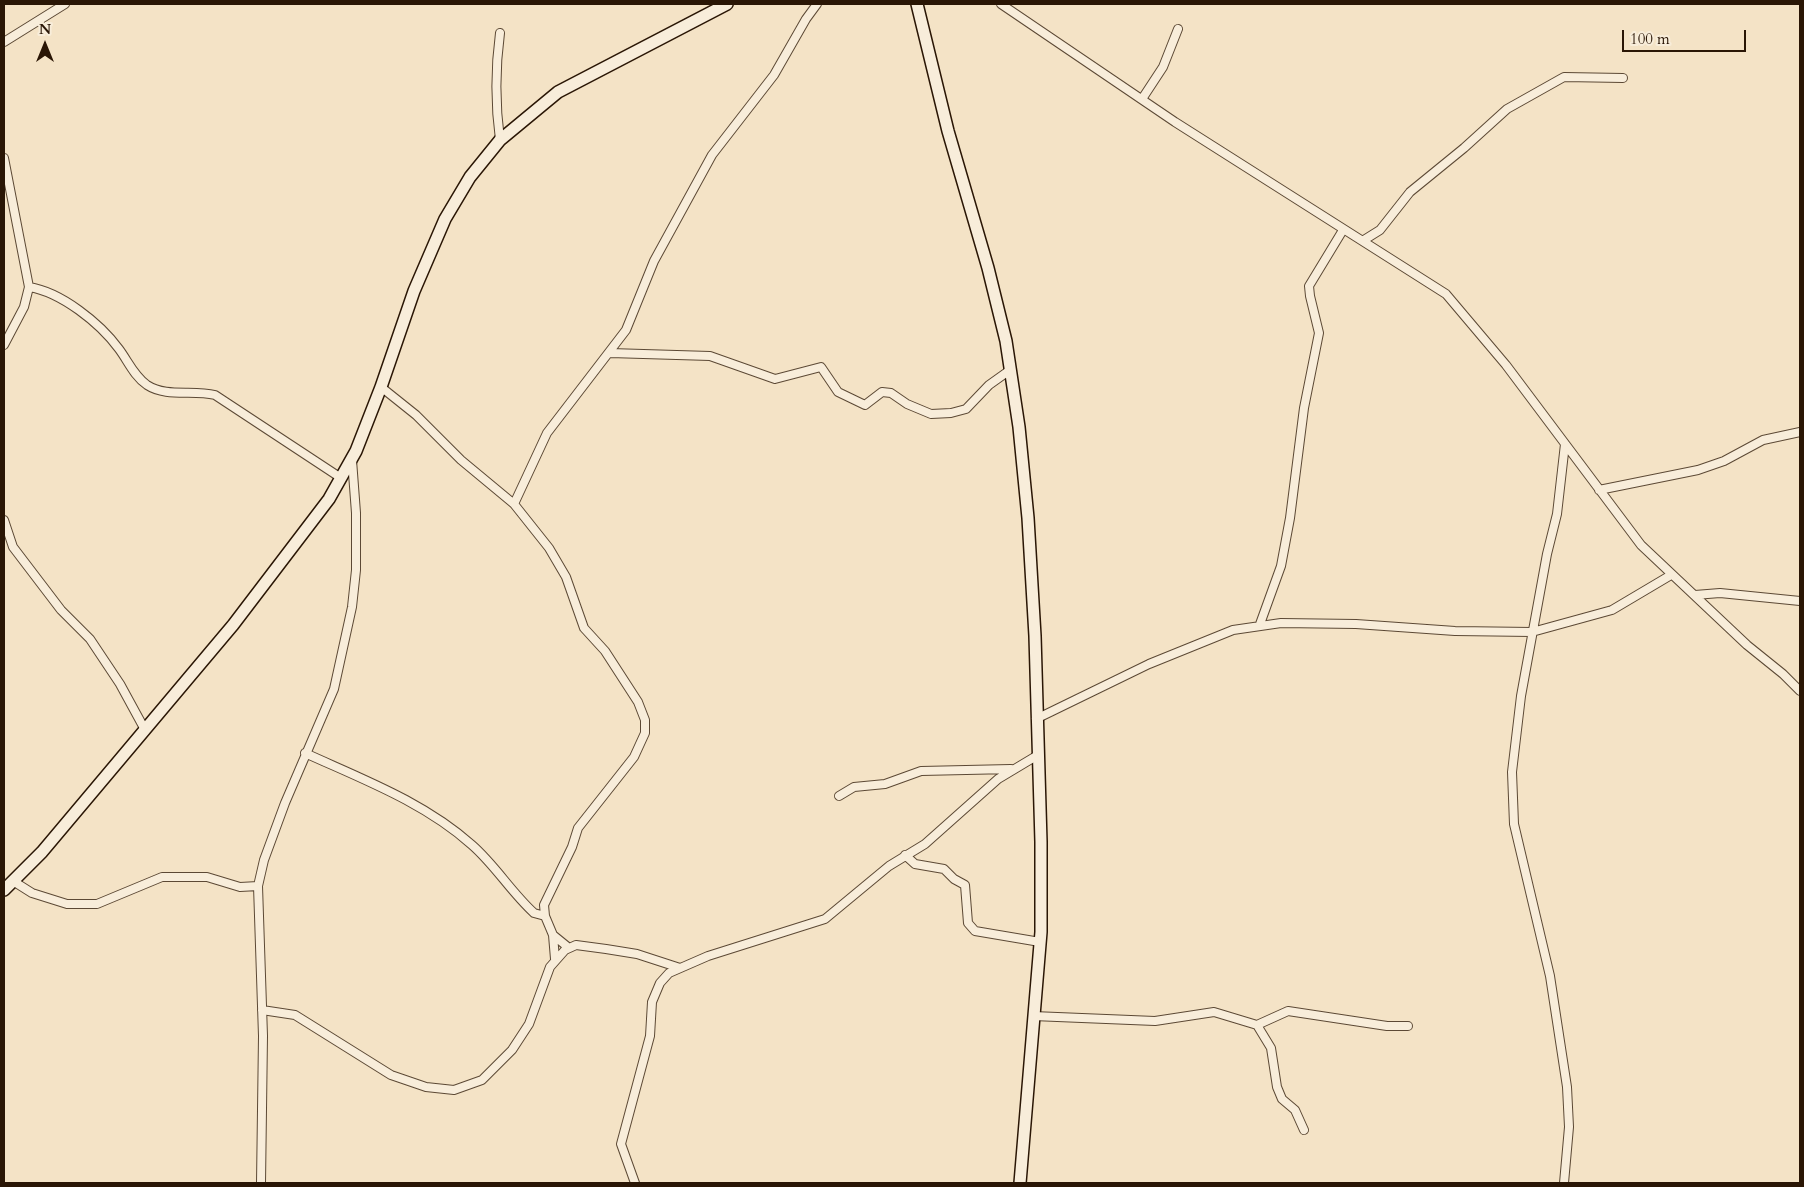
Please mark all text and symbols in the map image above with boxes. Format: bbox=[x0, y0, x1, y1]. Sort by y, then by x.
north arrow bbox=[20, 20, 70, 70]
text: N bbox=[39, 20, 51, 39]
scale bar bbox=[1624, 20, 1748, 52]
text: 100 m bbox=[1630, 29, 1670, 49]

